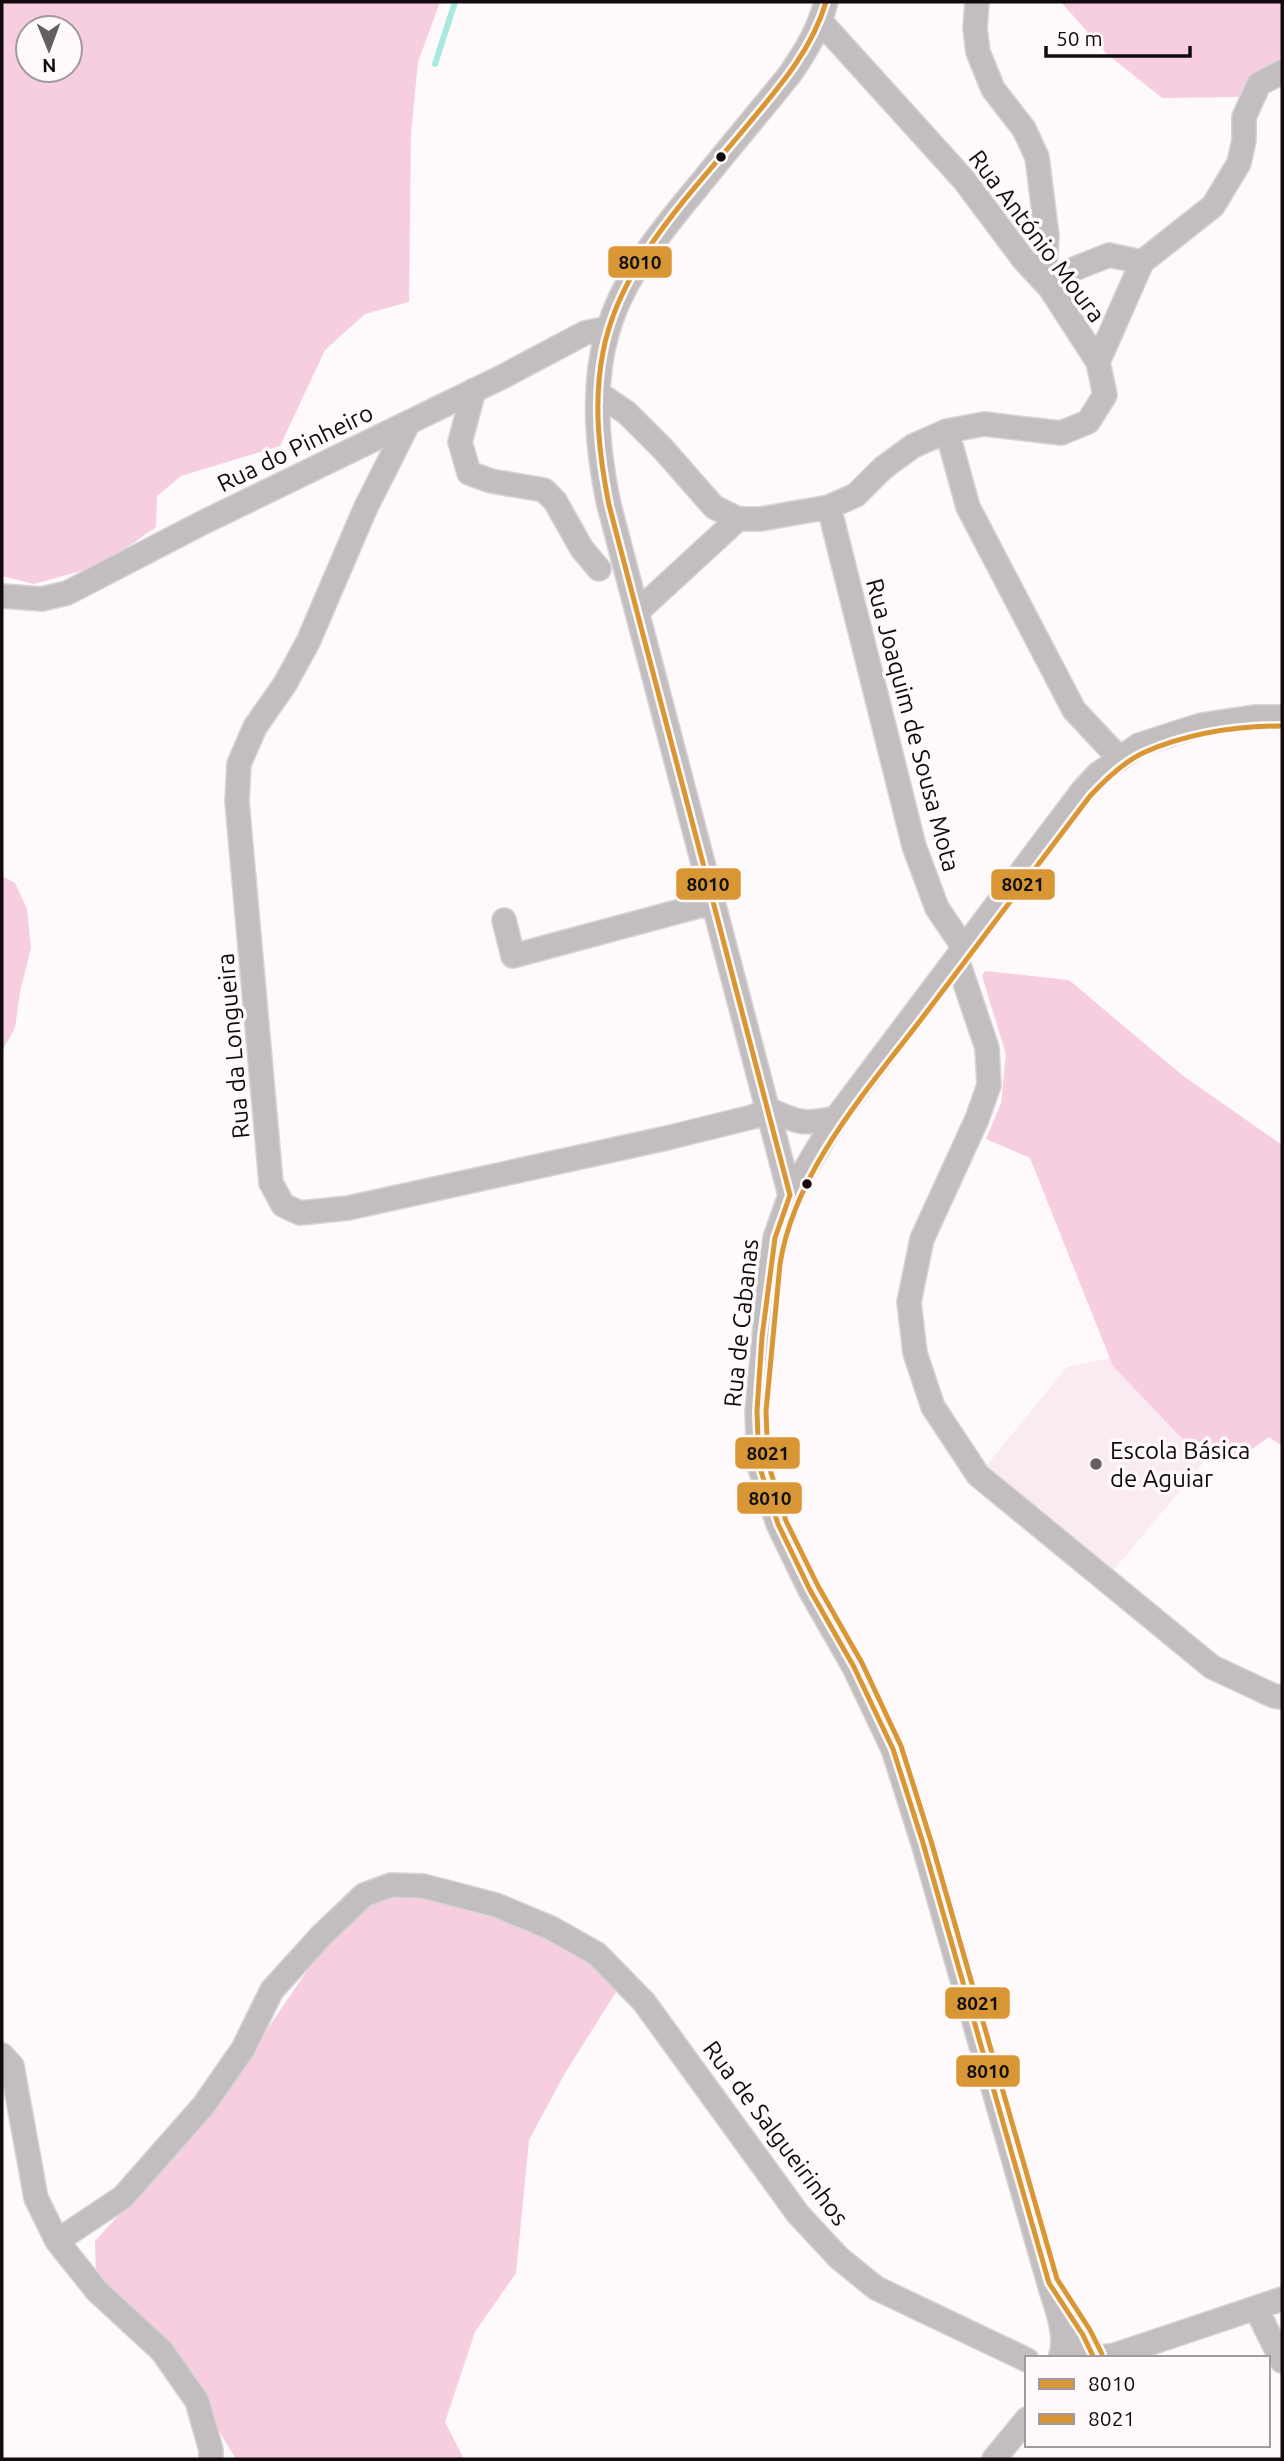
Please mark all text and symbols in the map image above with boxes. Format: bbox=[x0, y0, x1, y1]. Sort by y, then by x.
north arrow bbox=[14, 14, 84, 84]
scale bar bbox=[1046, 14, 1190, 58]
text: 50 m bbox=[1056, 26, 1103, 50]
text: N bbox=[42, 55, 57, 77]
street label: Rua António Moura bbox=[964, 145, 1110, 327]
unlabelled marker bbox=[714, 150, 728, 164]
line badge: 8010 bbox=[607, 245, 673, 279]
text: 8010 bbox=[619, 251, 661, 273]
street label: Rua do Pinheiro bbox=[213, 399, 377, 497]
street label: Rua Joaquim de Sousa Mota bbox=[861, 575, 965, 875]
line badge: 8010 bbox=[675, 867, 742, 901]
line badge: 8021 bbox=[990, 868, 1056, 901]
text: 8010 bbox=[687, 873, 729, 895]
text: 8021 bbox=[1002, 873, 1044, 895]
street label: Rua da Longueira bbox=[211, 952, 255, 1140]
unlabelled marker bbox=[800, 1177, 814, 1191]
street label: Rua de Cabanas bbox=[719, 1237, 763, 1409]
line badge: 8021 bbox=[734, 1436, 801, 1470]
place label: Escola Básica de Aguiar bbox=[1110, 1437, 1250, 1492]
text: 8021 bbox=[747, 1442, 789, 1464]
marker: Escola Básica de Aguiar bbox=[1088, 1456, 1104, 1472]
line badge: 8010 bbox=[736, 1481, 803, 1515]
text: 8010 bbox=[749, 1487, 791, 1509]
line badge: 8021 bbox=[944, 1986, 1011, 2020]
text: 8021 bbox=[957, 1992, 999, 2014]
street label: Rua de Salgueirinhos bbox=[698, 2035, 854, 2231]
line badge: 8010 bbox=[955, 2054, 1021, 2088]
text: 8010 bbox=[967, 2060, 1009, 2082]
legend bbox=[1025, 2356, 1270, 2447]
text: 8010 bbox=[1088, 2371, 1135, 2395]
text: 8021 bbox=[1088, 2406, 1135, 2430]

